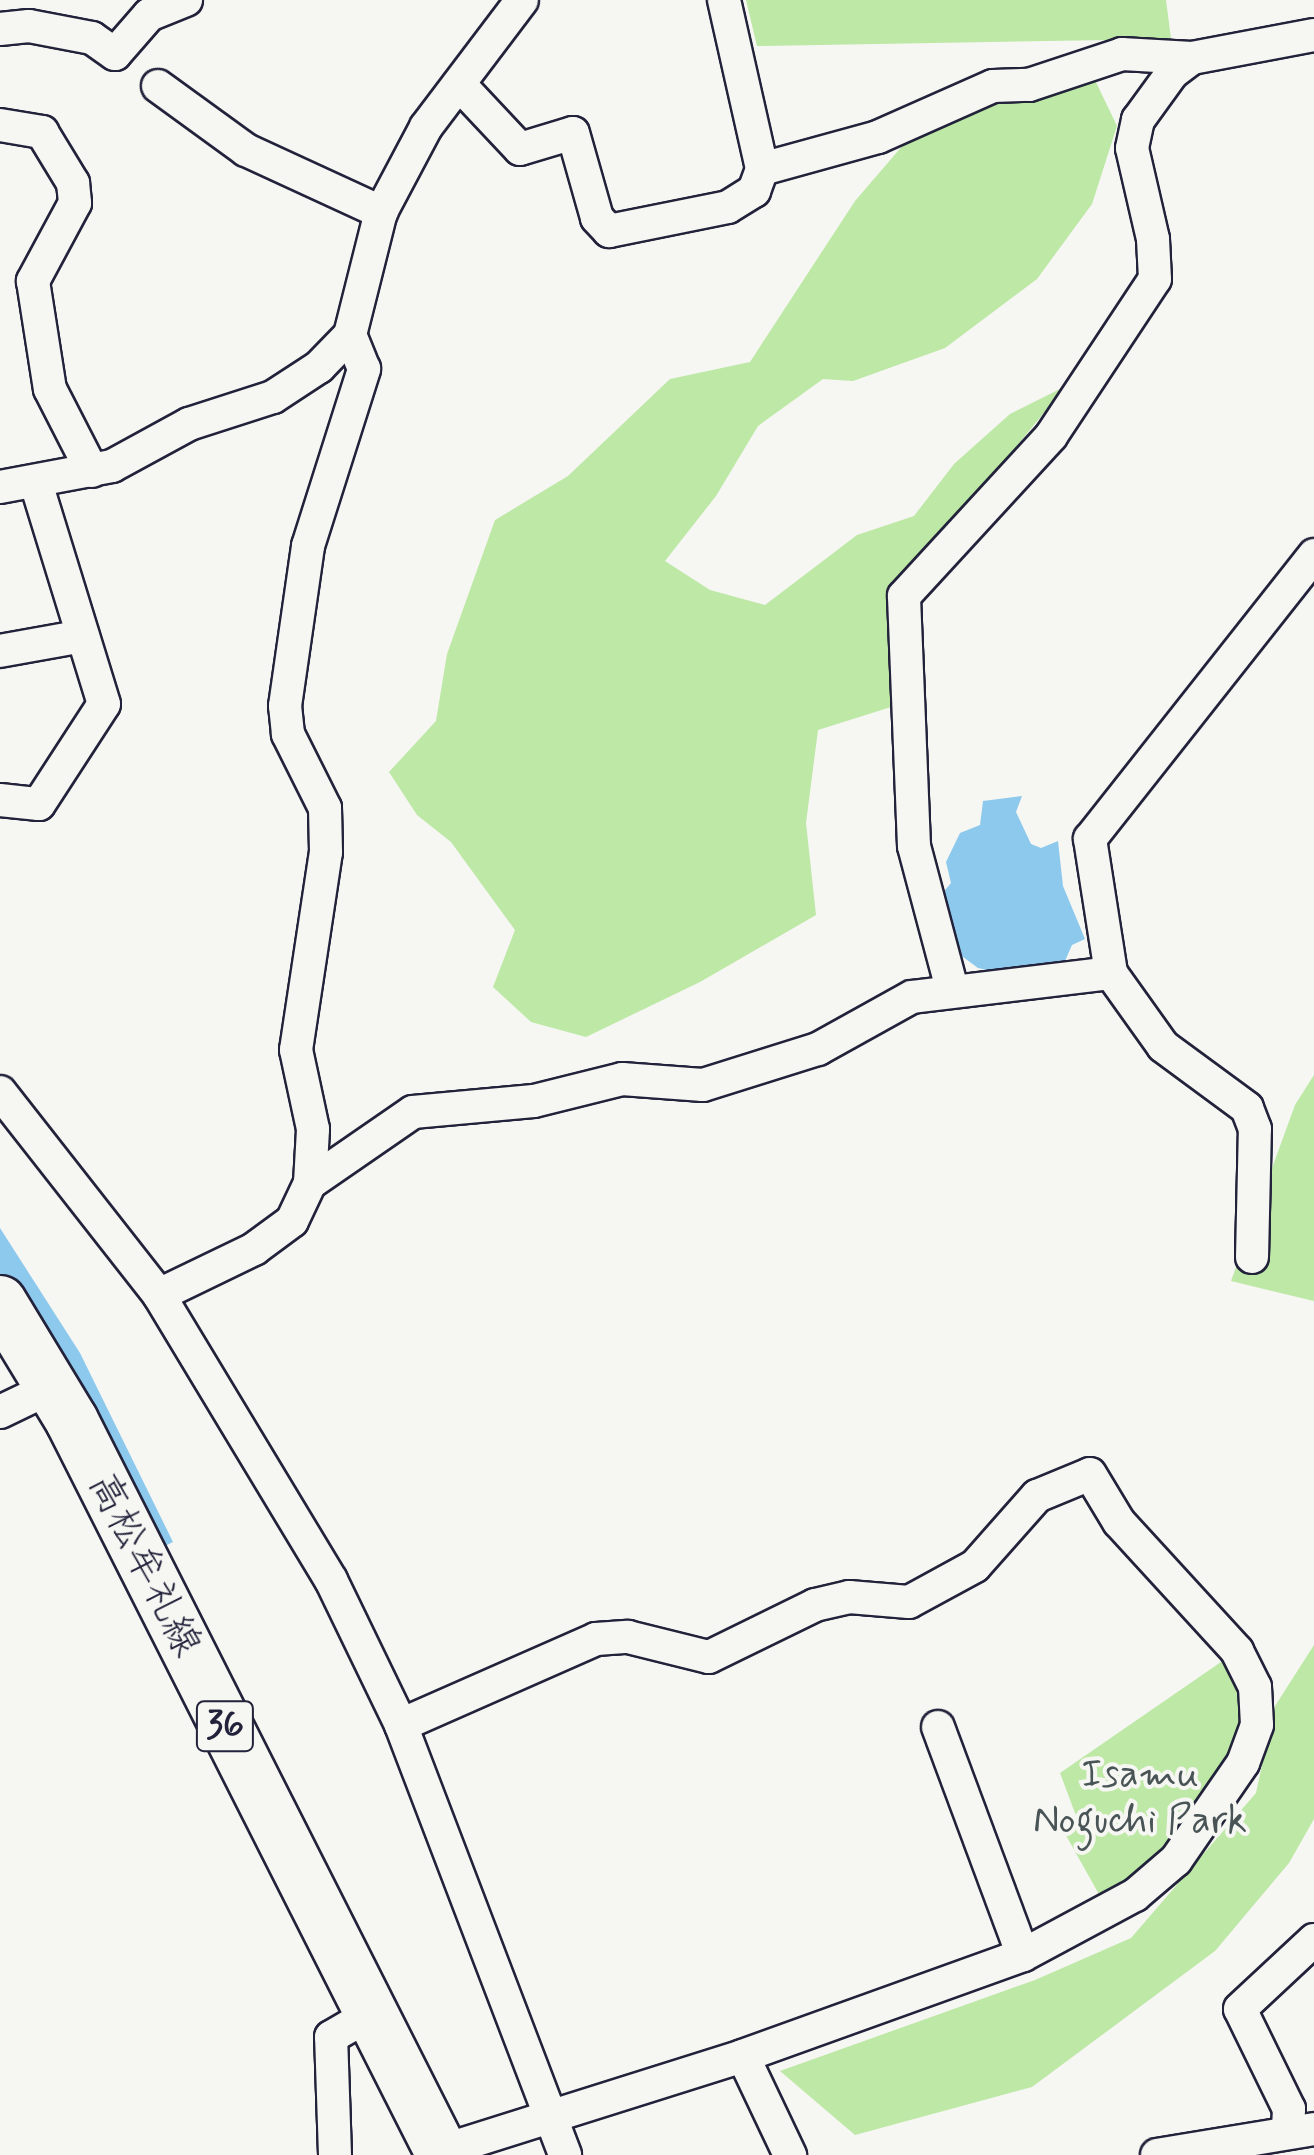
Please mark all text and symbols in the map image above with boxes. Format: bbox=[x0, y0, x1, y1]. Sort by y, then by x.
street label: 高松牟礼線 bbox=[77, 1465, 211, 1665]
road number: 36 bbox=[195, 1693, 255, 1759]
park label: Isamu Noguchi Park bbox=[1033, 1751, 1247, 1845]

